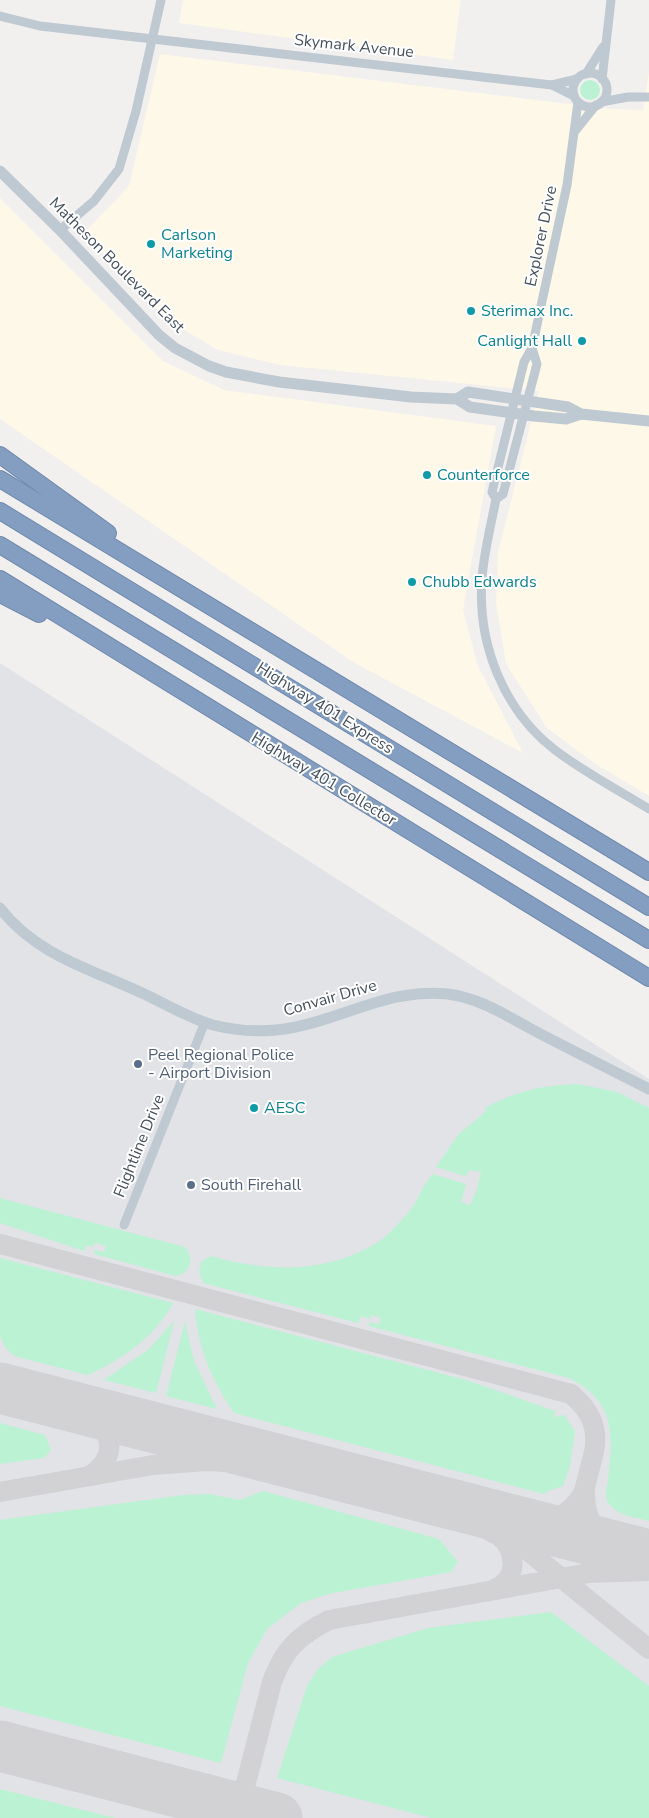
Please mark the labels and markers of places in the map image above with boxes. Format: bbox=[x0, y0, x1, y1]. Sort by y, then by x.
place label: Carlson Marketing bbox=[161, 224, 233, 264]
marker: Carlson Marketing bbox=[145, 238, 157, 250]
place label: Sterimax Inc. bbox=[481, 300, 573, 322]
marker: Sterimax Inc. bbox=[465, 305, 477, 317]
place label: Canlight Hall bbox=[477, 330, 572, 352]
marker: Canlight Hall bbox=[576, 335, 588, 347]
place label: Counterforce bbox=[437, 464, 530, 486]
marker: Counterforce bbox=[421, 469, 433, 481]
place label: Chubb Edwards bbox=[422, 571, 537, 593]
marker: Chubb Edwards bbox=[406, 576, 418, 588]
place label: Peel Regional Police - Airport Division bbox=[148, 1044, 294, 1084]
marker: Peel Regional Police - Airport Division bbox=[132, 1058, 144, 1070]
place label: AESC bbox=[264, 1097, 306, 1119]
marker: AESC bbox=[248, 1102, 260, 1114]
place label: South Firehall bbox=[201, 1174, 301, 1196]
marker: South Firehall bbox=[185, 1179, 197, 1191]

